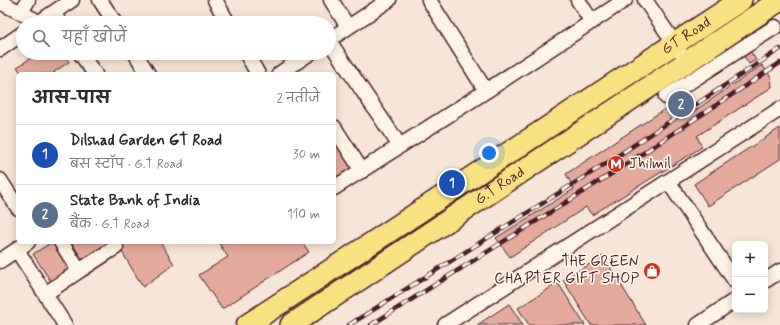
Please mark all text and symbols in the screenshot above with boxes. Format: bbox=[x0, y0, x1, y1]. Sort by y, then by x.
street label: GT Road bbox=[658, 12, 715, 59]
search box bbox=[16, 16, 336, 60]
icon: search bbox=[30, 27, 52, 49]
text: यहाँ खोजें bbox=[62, 28, 127, 48]
text: आस-पास bbox=[32, 87, 110, 109]
pin: 2 bbox=[668, 89, 694, 119]
text: 2 नतीजे bbox=[276, 90, 320, 107]
text: Dilshad Garden GT Road bbox=[70, 131, 222, 151]
your location bbox=[479, 143, 499, 163]
text: 1 bbox=[42, 146, 48, 163]
text: 30 m bbox=[293, 146, 320, 163]
metro station icon: Jhilmil bbox=[606, 154, 626, 174]
place label: Jhilmil bbox=[629, 154, 671, 174]
text: बस स्टॉप · G.T Road bbox=[70, 156, 183, 173]
street label: G.T Road bbox=[471, 162, 529, 210]
pin: 1 bbox=[439, 168, 465, 198]
text: State Bank of India bbox=[70, 191, 201, 211]
text: 2 bbox=[42, 206, 48, 223]
text: 110 m bbox=[287, 206, 320, 223]
text: बैंक · G.T Road bbox=[70, 216, 149, 233]
map controls bbox=[732, 241, 768, 313]
button: + bbox=[732, 241, 768, 277]
place label: THE GREEN CHAPTER GIFT SHOP bbox=[494, 252, 639, 289]
shop icon: THE GREEN CHAPTER GIFT SHOP bbox=[642, 261, 662, 281]
button: − bbox=[732, 277, 768, 313]

